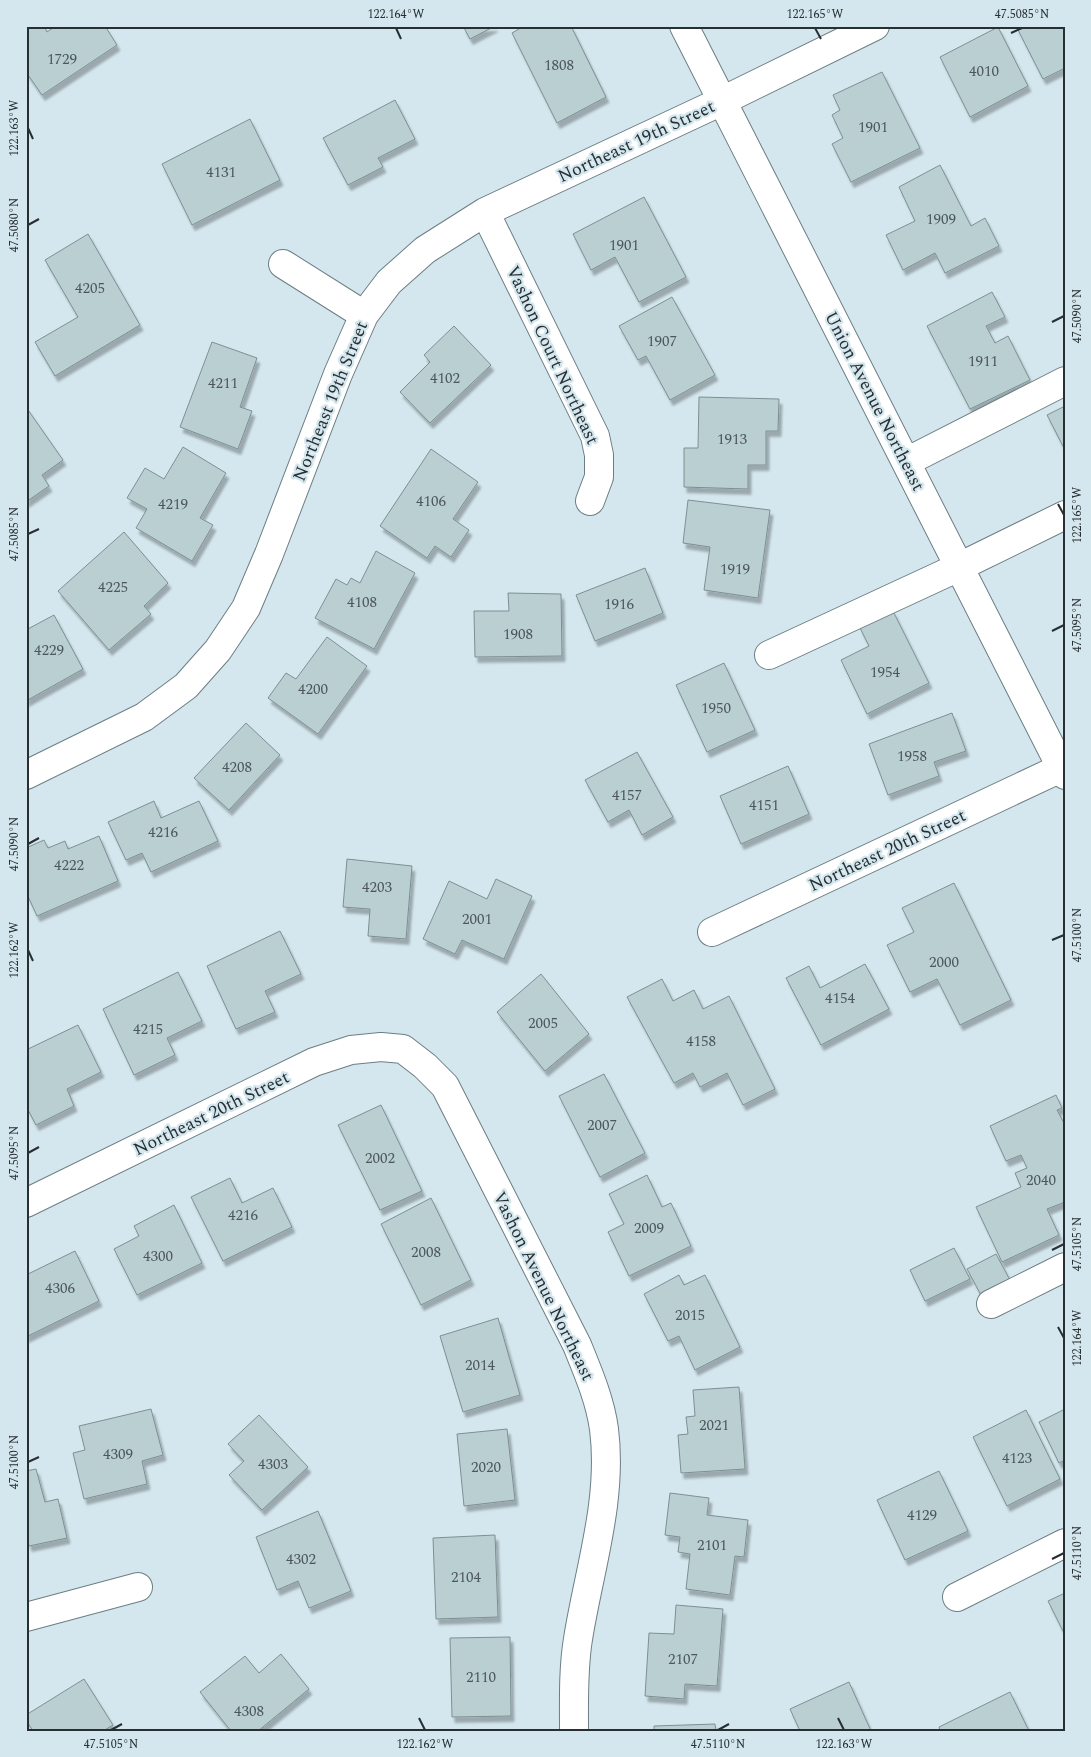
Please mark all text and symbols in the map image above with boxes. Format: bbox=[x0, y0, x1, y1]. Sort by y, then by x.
text: 122.164°W bbox=[368, 5, 425, 24]
text: 122.165°W bbox=[787, 5, 844, 24]
text: 47.5085°N bbox=[995, 5, 1049, 24]
house number: 1729 bbox=[47, 48, 77, 71]
house number: 1808 bbox=[544, 54, 574, 77]
house number: 4010 bbox=[969, 60, 999, 83]
street label: Northeast 19th Street bbox=[553, 93, 719, 190]
text: 122.163°W bbox=[5, 99, 24, 156]
house number: 1901 bbox=[858, 116, 888, 139]
house number: 4131 bbox=[206, 161, 236, 184]
text: 47.5080°N bbox=[5, 198, 24, 252]
house number: 1909 bbox=[926, 208, 956, 231]
house number: 1901 bbox=[609, 234, 639, 257]
street label: Vashon Court Northeast bbox=[499, 261, 606, 449]
house number: 4205 bbox=[75, 277, 105, 300]
text: 47.5090°N bbox=[1068, 289, 1087, 343]
street label: Union Avenue Northeast bbox=[817, 307, 932, 496]
street label: Northeast 19th Street bbox=[286, 317, 375, 485]
house number: 1907 bbox=[647, 330, 677, 353]
house number: 1911 bbox=[968, 350, 998, 373]
house number: 4102 bbox=[430, 367, 460, 390]
house number: 4211 bbox=[208, 372, 238, 395]
house number: 1913 bbox=[717, 428, 747, 451]
text: 122.165°W bbox=[1068, 486, 1087, 543]
house number: 4106 bbox=[416, 490, 446, 513]
house number: 4219 bbox=[158, 493, 188, 516]
text: 47.5085°N bbox=[5, 507, 24, 561]
house number: 1919 bbox=[720, 558, 750, 581]
house number: 4225 bbox=[98, 576, 128, 599]
house number: 4108 bbox=[347, 591, 377, 614]
house number: 1916 bbox=[604, 593, 634, 616]
text: 47.5095°N bbox=[1068, 598, 1087, 652]
house number: 1908 bbox=[503, 623, 533, 646]
house number: 4229 bbox=[34, 639, 64, 662]
house number: 1954 bbox=[870, 661, 900, 684]
house number: 4200 bbox=[298, 678, 328, 701]
house number: 1950 bbox=[701, 697, 731, 720]
house number: 1958 bbox=[897, 745, 927, 768]
house number: 4208 bbox=[222, 756, 252, 779]
house number: 4157 bbox=[612, 784, 642, 807]
house number: 4151 bbox=[749, 794, 779, 817]
street label: Northeast 20th Street bbox=[804, 802, 970, 899]
text: 47.5090°N bbox=[5, 817, 24, 871]
house number: 4216 bbox=[148, 821, 178, 844]
house number: 4222 bbox=[54, 854, 84, 877]
house number: 4203 bbox=[362, 876, 392, 899]
house number: 2001 bbox=[462, 908, 492, 931]
text: 47.5100°N bbox=[1068, 908, 1087, 962]
text: 122.162°W bbox=[5, 921, 24, 978]
house number: 2000 bbox=[929, 951, 959, 974]
house number: 4154 bbox=[825, 987, 855, 1010]
house number: 2005 bbox=[528, 1012, 558, 1035]
house number: 4215 bbox=[133, 1018, 163, 1041]
house number: 4158 bbox=[686, 1030, 716, 1053]
street label: Northeast 20th Street bbox=[129, 1064, 294, 1163]
house number: 2007 bbox=[587, 1114, 617, 1137]
text: 47.5095°N bbox=[5, 1126, 24, 1180]
house number: 2002 bbox=[365, 1147, 395, 1170]
house number: 2040 bbox=[1026, 1169, 1056, 1192]
street label: Vashon Avenue Northeast bbox=[486, 1187, 601, 1386]
house number: 4216 bbox=[228, 1204, 258, 1227]
house number: 2009 bbox=[634, 1217, 664, 1240]
text: 47.5105°N bbox=[1068, 1217, 1087, 1271]
house number: 2008 bbox=[411, 1241, 441, 1264]
house number: 4300 bbox=[143, 1245, 173, 1268]
house number: 4306 bbox=[45, 1277, 75, 1300]
house number: 2015 bbox=[675, 1304, 705, 1327]
text: 122.164°W bbox=[1068, 1309, 1087, 1366]
house number: 2014 bbox=[465, 1354, 495, 1377]
house number: 2021 bbox=[699, 1414, 729, 1437]
text: 47.5100°N bbox=[5, 1435, 24, 1489]
house number: 4309 bbox=[103, 1443, 133, 1466]
house number: 4123 bbox=[1002, 1447, 1032, 1470]
house number: 4303 bbox=[258, 1453, 288, 1476]
house number: 2020 bbox=[471, 1456, 501, 1479]
house number: 4129 bbox=[907, 1504, 937, 1527]
text: 47.5110°N bbox=[1068, 1526, 1087, 1580]
house number: 2101 bbox=[697, 1534, 727, 1557]
house number: 4302 bbox=[286, 1548, 316, 1571]
house number: 2104 bbox=[451, 1566, 481, 1589]
house number: 2107 bbox=[668, 1648, 698, 1671]
house number: 2110 bbox=[466, 1666, 496, 1689]
house number: 4308 bbox=[234, 1700, 264, 1723]
text: 47.5105°N bbox=[84, 1735, 138, 1754]
text: 122.162°W bbox=[397, 1735, 454, 1754]
text: 47.5110°N bbox=[691, 1735, 745, 1754]
text: 122.163°W bbox=[816, 1735, 873, 1754]

